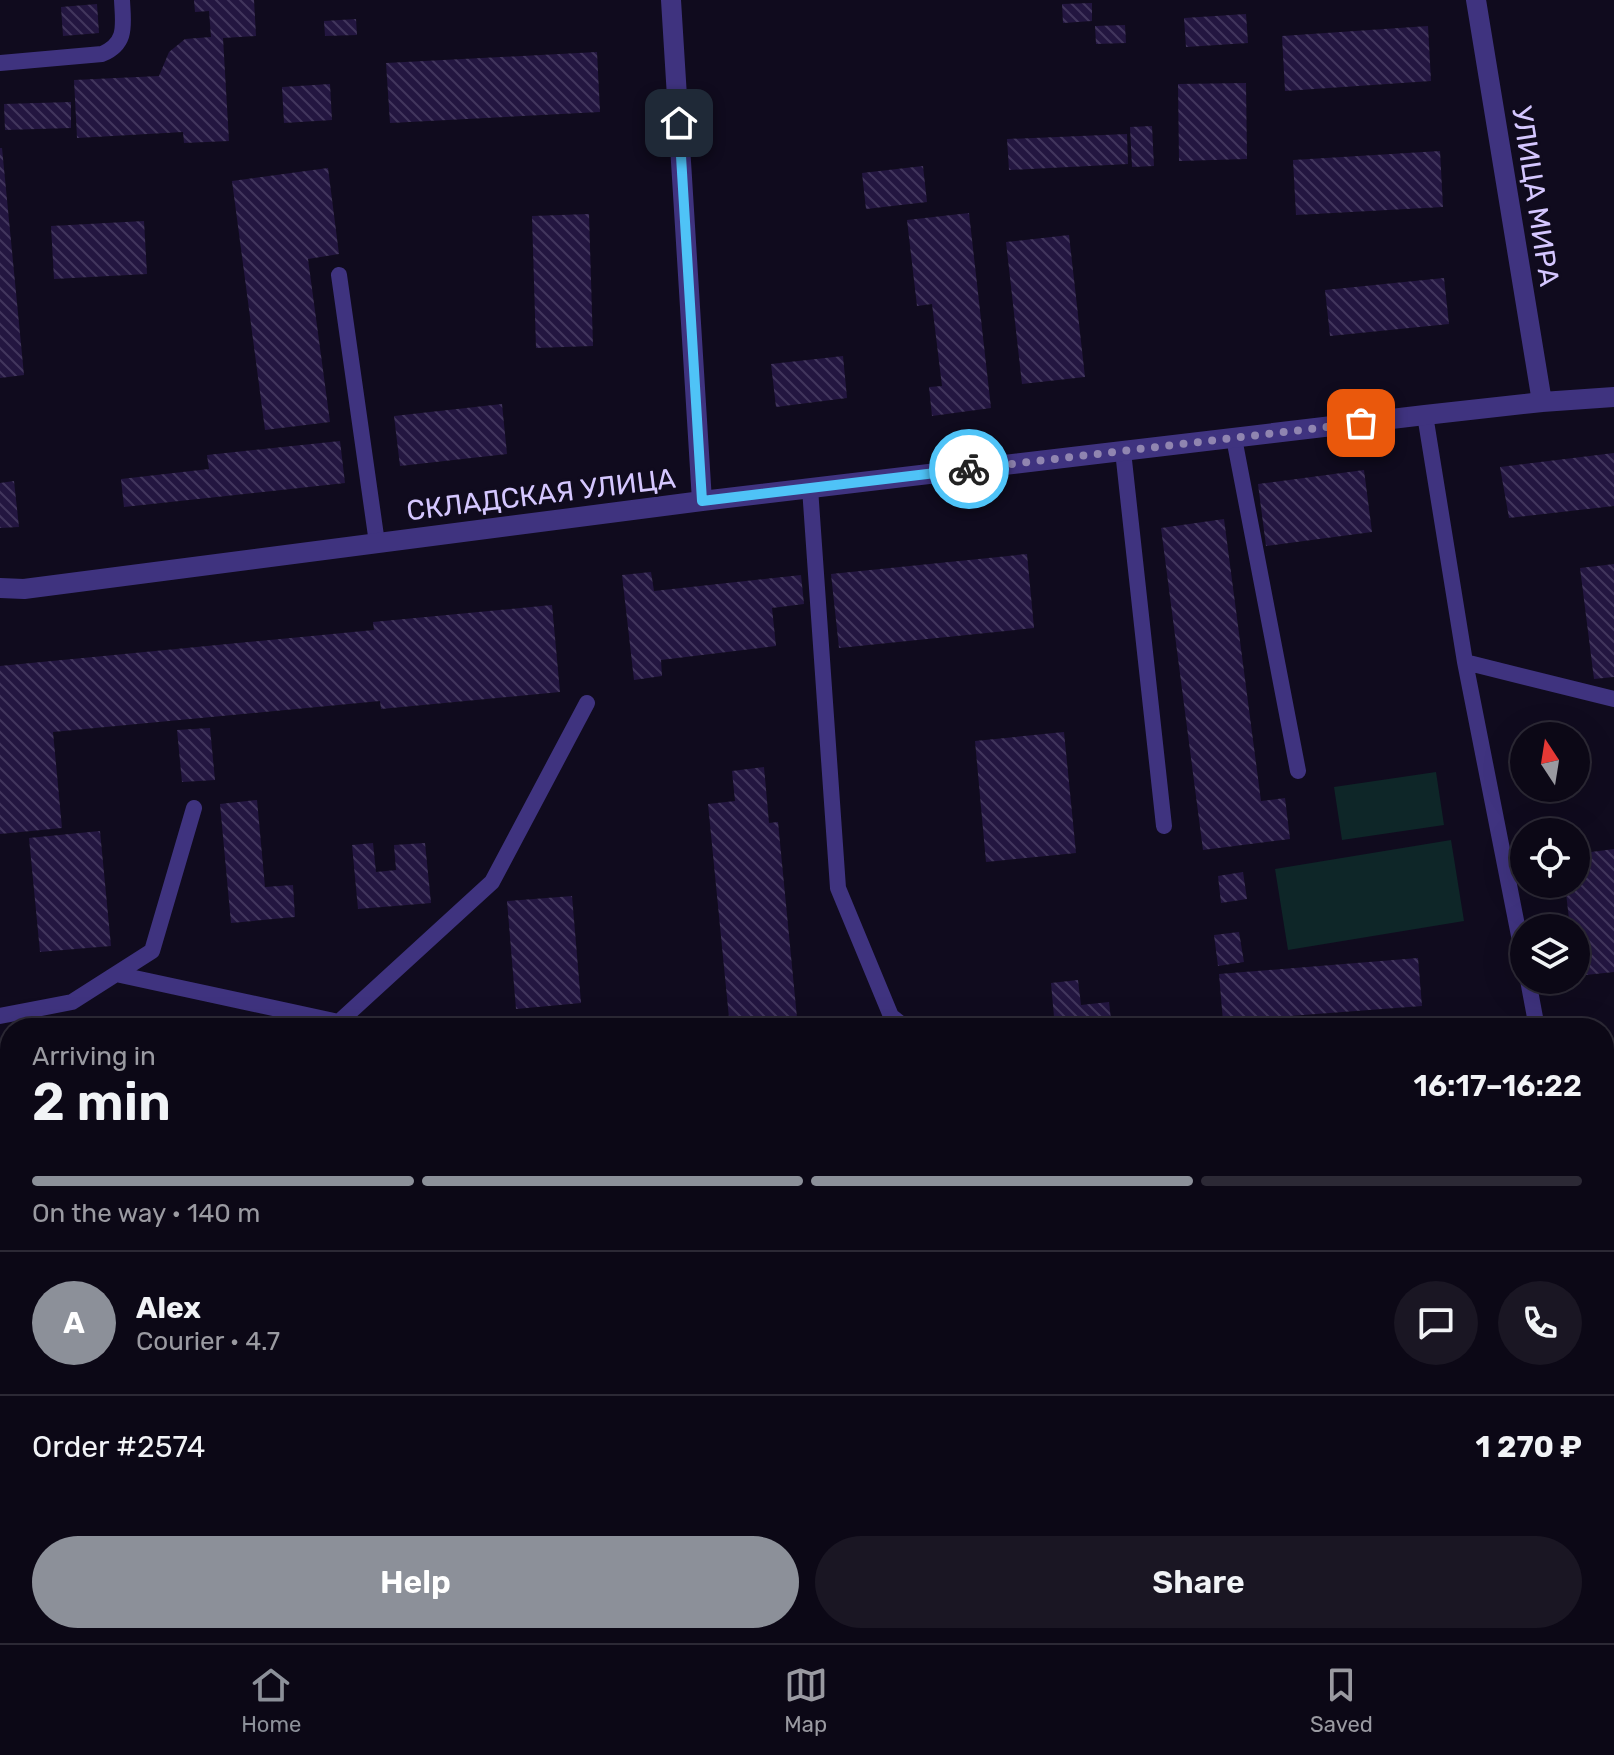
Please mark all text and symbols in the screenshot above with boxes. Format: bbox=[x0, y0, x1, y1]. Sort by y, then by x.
pin bbox=[645, 89, 713, 157]
icon: home bbox=[657, 101, 701, 145]
street label: УЛИЦА МИРА bbox=[1505, 104, 1566, 289]
pin bbox=[1327, 389, 1395, 457]
icon: bag bbox=[1339, 401, 1383, 445]
courier bbox=[929, 429, 1009, 509]
icon: bike bbox=[947, 447, 991, 491]
street label: СКЛАДСКАЯ УЛИЦА bbox=[405, 462, 678, 527]
north arrow bbox=[1510, 722, 1590, 802]
map controls bbox=[1510, 722, 1590, 994]
button: locate bbox=[1510, 818, 1590, 898]
button: layers bbox=[1510, 914, 1590, 994]
text: Arriving in bbox=[32, 1041, 156, 1072]
text: 16:17–16:22 bbox=[1414, 1068, 1582, 1104]
text: 2 min bbox=[32, 1071, 171, 1133]
text: On the way · 140 m bbox=[32, 1198, 260, 1229]
button: chat bbox=[1394, 1281, 1478, 1365]
button: phone bbox=[1498, 1281, 1582, 1365]
text: Alex bbox=[136, 1290, 201, 1326]
text: A bbox=[63, 1305, 85, 1341]
text: Courier · 4.7 bbox=[136, 1326, 280, 1357]
text: Order #2574 bbox=[32, 1429, 205, 1465]
text: 1 270 ₽ bbox=[1476, 1429, 1582, 1465]
button: Help bbox=[32, 1536, 799, 1628]
button: Share bbox=[815, 1536, 1582, 1628]
tab: Home bbox=[241, 1663, 301, 1738]
tab: Map bbox=[784, 1663, 828, 1738]
tab: Saved bbox=[1310, 1663, 1373, 1738]

